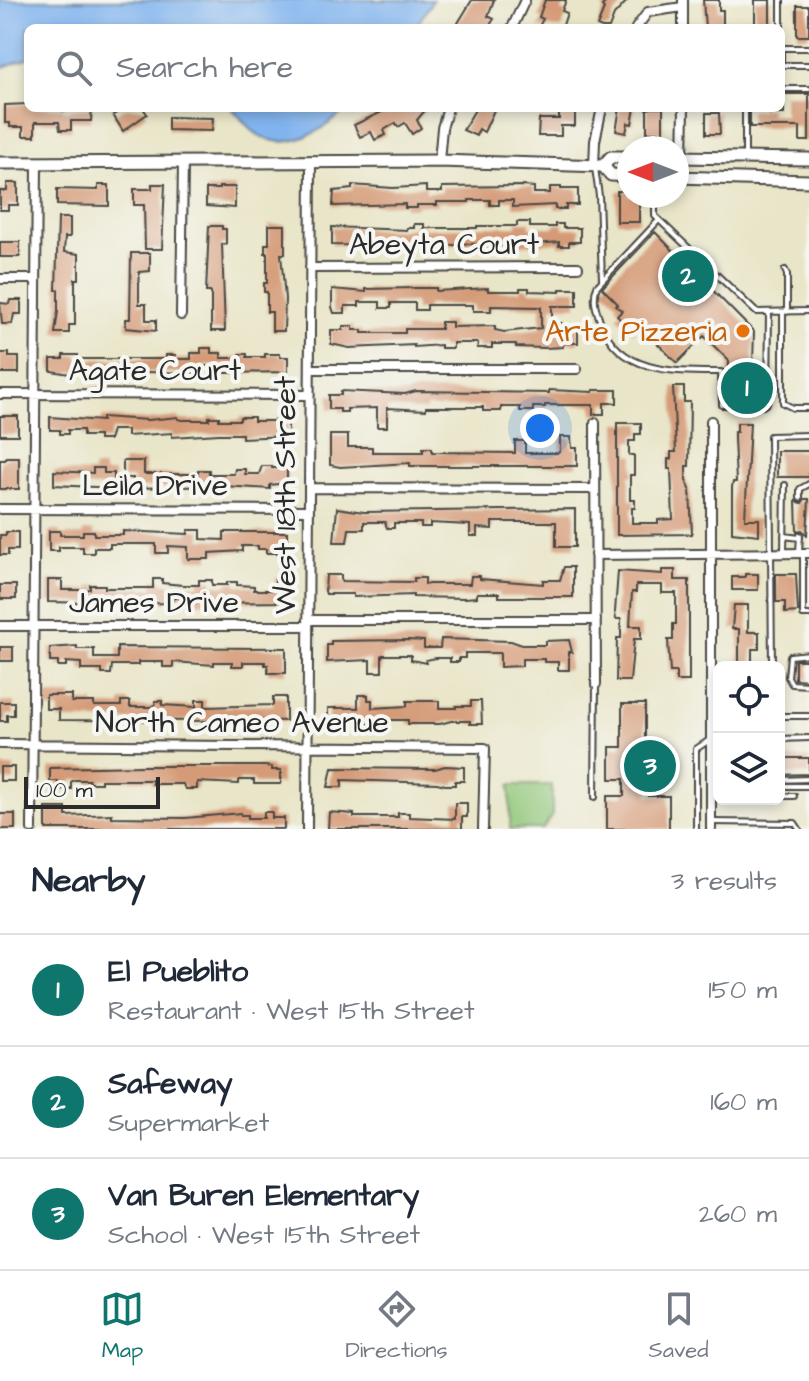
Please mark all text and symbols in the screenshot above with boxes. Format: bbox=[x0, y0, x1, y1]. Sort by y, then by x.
search box bbox=[24, 24, 785, 112]
icon: search bbox=[52, 46, 96, 90]
text: Search here bbox=[116, 47, 293, 89]
north arrow bbox=[617, 136, 689, 208]
street label: Abeyta Court bbox=[349, 224, 539, 267]
pin: 2 bbox=[662, 246, 714, 306]
place label: Arte Pizzeria bbox=[545, 311, 727, 353]
marker: Arte Pizzeria bbox=[734, 322, 752, 340]
street label: Agate Court bbox=[69, 350, 241, 393]
pin: 1 bbox=[721, 358, 773, 418]
street label: West 18th Street bbox=[265, 376, 307, 614]
your location bbox=[520, 408, 560, 448]
street label: Leila Drive bbox=[82, 465, 228, 507]
street label: James Drive bbox=[69, 582, 239, 624]
map controls bbox=[713, 661, 785, 805]
button: locate bbox=[713, 661, 785, 733]
street label: North Cameo Avenue bbox=[95, 702, 389, 744]
button: layers bbox=[713, 733, 785, 805]
pin: 3 bbox=[624, 736, 676, 796]
scale bar bbox=[24, 773, 160, 809]
text: 100 m bbox=[36, 775, 93, 806]
text: Nearby bbox=[32, 857, 146, 905]
text: 3 results bbox=[671, 863, 777, 899]
text: El Pueblito bbox=[108, 951, 248, 993]
text: 1 bbox=[56, 972, 60, 1008]
text: 150 m bbox=[708, 972, 777, 1008]
text: Restaurant · West 15th Street bbox=[108, 993, 474, 1029]
text: Safeway bbox=[108, 1063, 233, 1105]
text: 2 bbox=[51, 1084, 65, 1120]
text: 160 m bbox=[710, 1084, 777, 1120]
text: Supermarket bbox=[108, 1105, 269, 1141]
text: Van Buren Elementary bbox=[108, 1175, 419, 1217]
text: 3 bbox=[51, 1196, 65, 1232]
text: 260 m bbox=[699, 1196, 777, 1232]
text: School · West 15th Street bbox=[108, 1217, 420, 1253]
tab: Map bbox=[100, 1287, 144, 1366]
tab: Directions bbox=[345, 1287, 448, 1366]
tab: Saved bbox=[649, 1287, 709, 1366]

